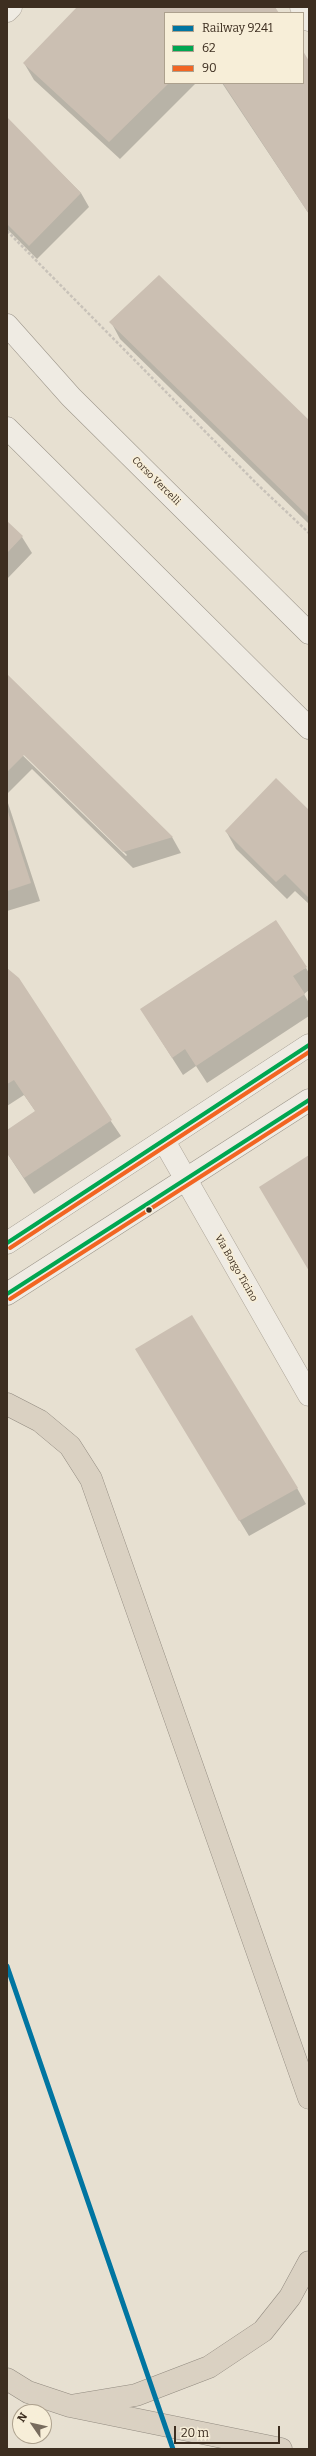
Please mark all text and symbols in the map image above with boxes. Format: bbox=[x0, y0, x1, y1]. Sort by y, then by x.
legend bbox=[164, 12, 304, 84]
text: Railway 9241 bbox=[202, 21, 273, 35]
text: 62 bbox=[202, 41, 215, 55]
text: 90 bbox=[202, 61, 217, 75]
street label: Corso Vercelli bbox=[129, 454, 183, 508]
unlabelled marker bbox=[144, 1205, 154, 1215]
street label: Via Borgo Ticino bbox=[212, 1233, 260, 1303]
north arrow bbox=[12, 2404, 52, 2444]
text: N bbox=[15, 2410, 30, 2425]
scale bar bbox=[176, 2418, 282, 2444]
text: 20 m bbox=[181, 2426, 209, 2440]

